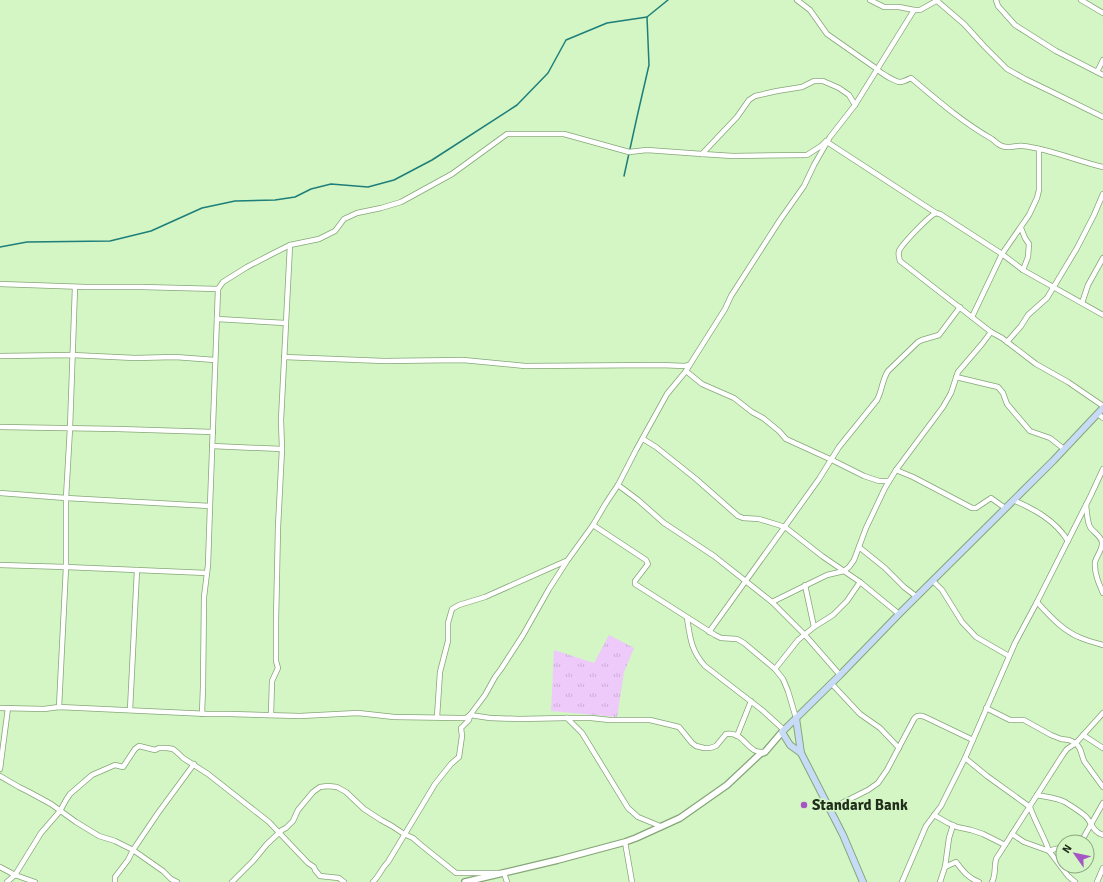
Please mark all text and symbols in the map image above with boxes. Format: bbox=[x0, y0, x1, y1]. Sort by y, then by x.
place label: Standard Bank bbox=[812, 796, 908, 814]
marker: Standard Bank bbox=[799, 800, 809, 810]
north arrow bbox=[1055, 834, 1095, 874]
text: N bbox=[1059, 842, 1075, 856]

